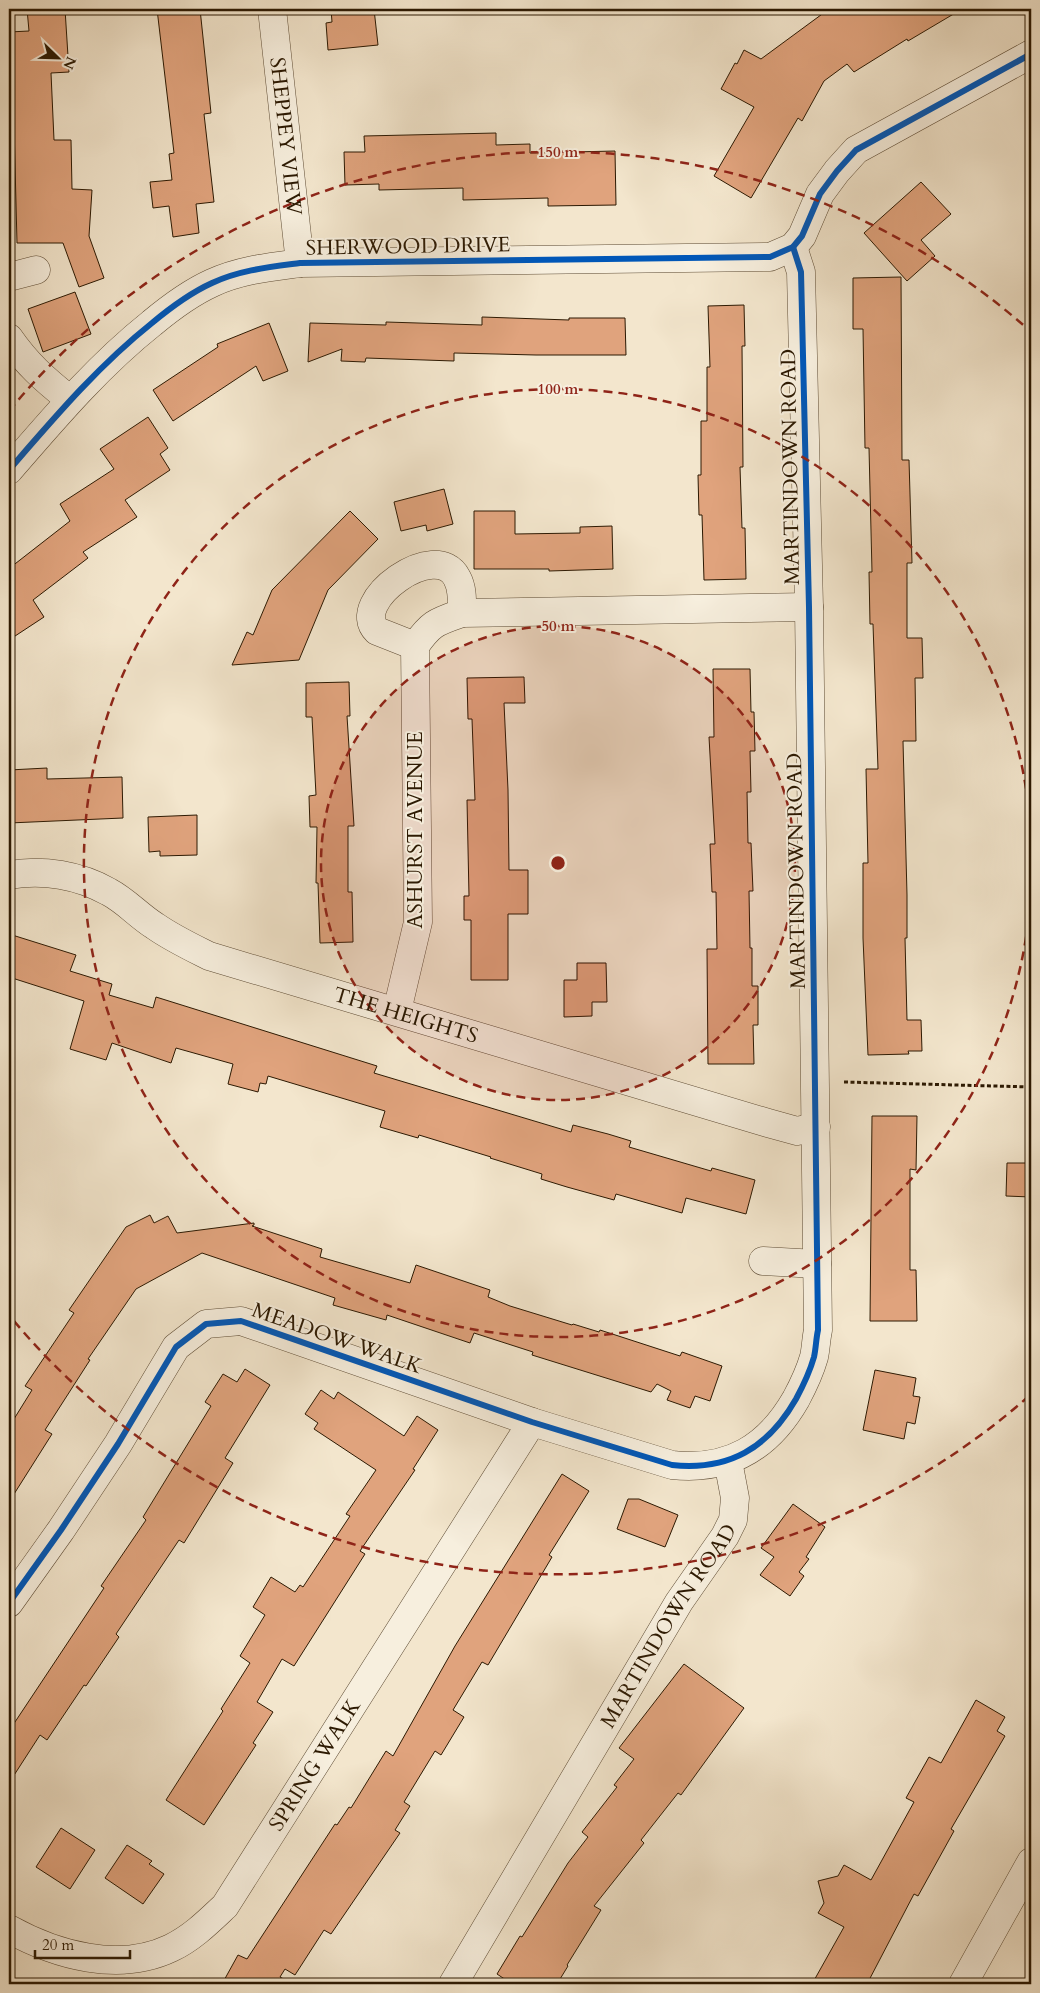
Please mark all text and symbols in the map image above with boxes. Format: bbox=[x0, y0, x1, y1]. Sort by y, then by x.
north arrow bbox=[32, 32, 82, 82]
text: N bbox=[58, 54, 81, 72]
street label: SHEPPEY VIEW bbox=[262, 56, 309, 218]
text: 150 m bbox=[538, 142, 579, 162]
street label: SHERWOOD DRIVE bbox=[305, 230, 511, 263]
street label: MARTINDOWN ROAD bbox=[774, 349, 807, 585]
text: 100 m bbox=[538, 379, 579, 399]
text: 50 m bbox=[541, 616, 575, 636]
street label: ASHURST AVENUE bbox=[401, 731, 430, 929]
street label: MARTINDOWN ROAD bbox=[780, 753, 813, 989]
centre of rings bbox=[549, 854, 567, 872]
street label: THE HEIGHTS bbox=[330, 980, 481, 1051]
street label: MEADOW WALK bbox=[248, 1296, 426, 1381]
street label: MARTINDOWN ROAD bbox=[594, 1519, 744, 1734]
street label: SPRING WALK bbox=[262, 1693, 368, 1837]
scale bar bbox=[35, 1928, 130, 1960]
text: 20 m bbox=[42, 1935, 74, 1955]

